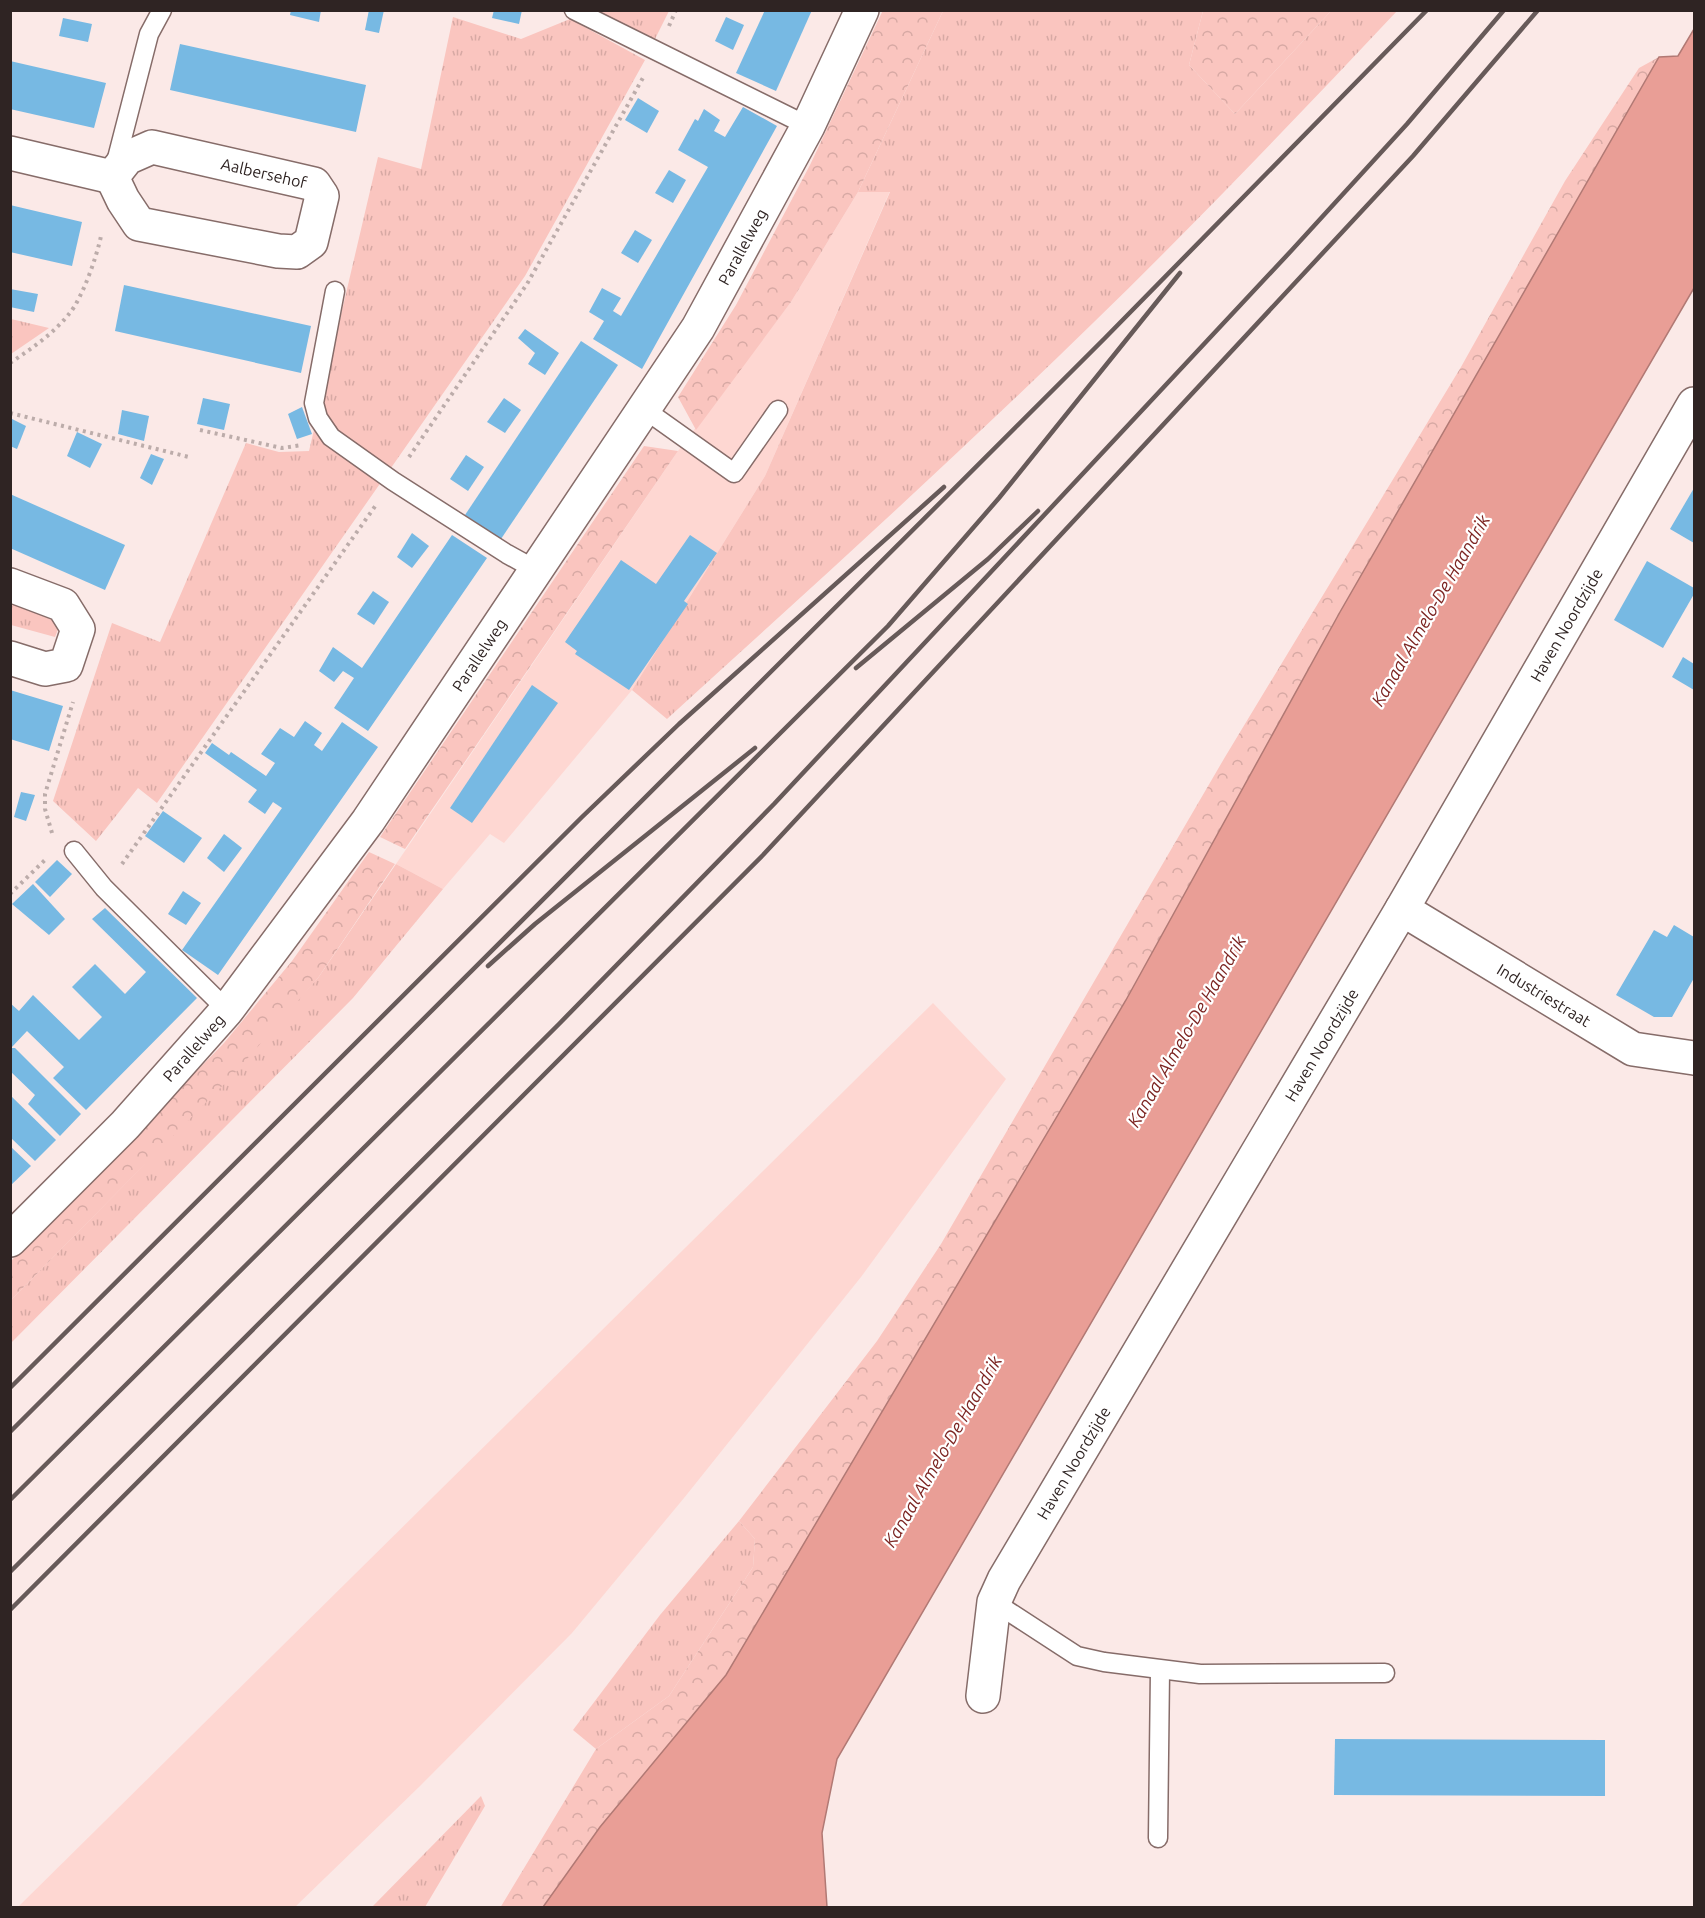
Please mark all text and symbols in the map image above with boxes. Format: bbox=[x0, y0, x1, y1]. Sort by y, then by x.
street label: Aalbersehof bbox=[219, 154, 309, 192]
street label: Parallelweg bbox=[714, 206, 770, 288]
water label: Kanaal Almelo-De Haandrik bbox=[1367, 510, 1493, 709]
street label: Haven Noordzijde bbox=[1526, 565, 1606, 685]
street label: Parallelweg bbox=[448, 615, 510, 695]
water label: Kanaal Almelo-De Haandrik bbox=[1123, 931, 1249, 1130]
street label: Industriestraat bbox=[1494, 960, 1595, 1031]
street label: Haven Noordzijde bbox=[1281, 985, 1362, 1104]
street label: Parallelweg bbox=[159, 1010, 228, 1085]
water label: Kanaal Almelo-De Haandrik bbox=[879, 1351, 1005, 1550]
street label: Haven Noordzijde bbox=[1033, 1403, 1114, 1522]

